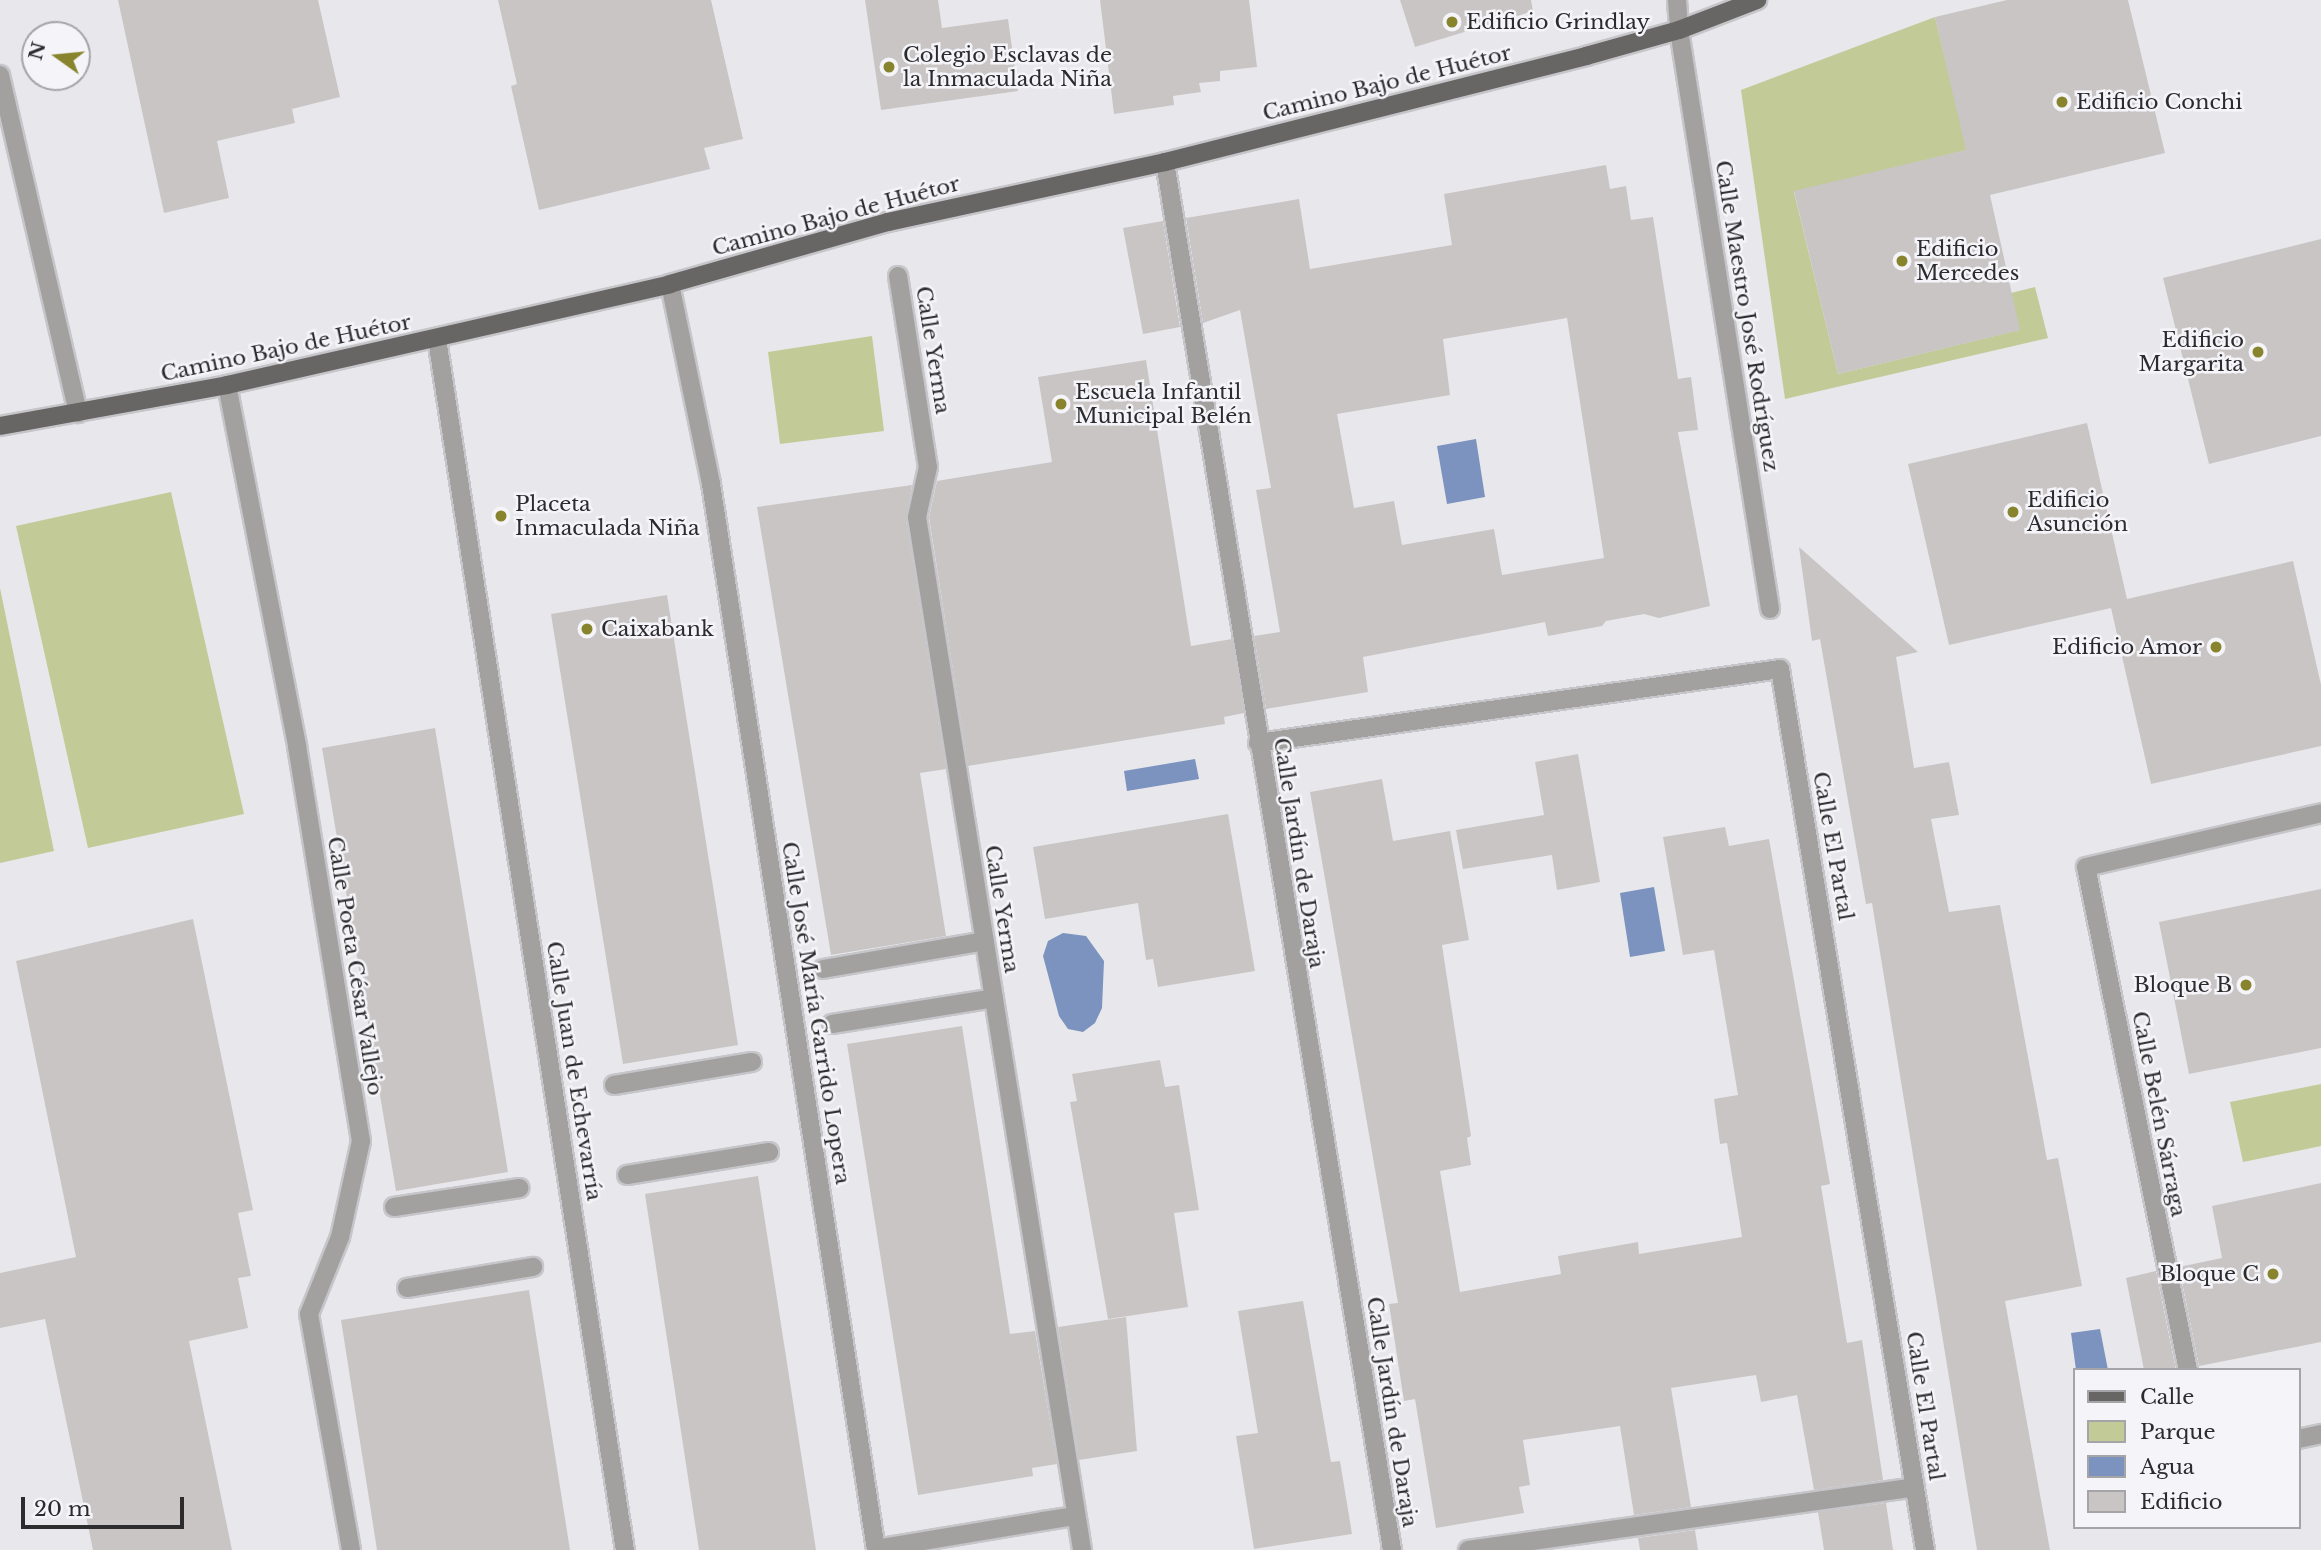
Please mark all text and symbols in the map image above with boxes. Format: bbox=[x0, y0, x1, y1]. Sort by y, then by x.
place label: Edificio Grindlay bbox=[1466, 9, 1650, 35]
marker: Edificio Grindlay bbox=[1444, 14, 1460, 30]
north arrow bbox=[21, 21, 91, 91]
text: N bbox=[24, 39, 51, 63]
street label: Camino Bajo de Huétor bbox=[1260, 40, 1514, 126]
place label: Colegio Esclavas de la Inmaculada Niña bbox=[903, 42, 1112, 92]
marker: Colegio Esclavas de la Inmaculada Niña bbox=[881, 59, 897, 75]
place label: Edificio Conchi bbox=[2076, 89, 2242, 115]
marker: Edificio Conchi bbox=[2054, 94, 2070, 110]
street label: Calle Maestro José Rodríguez bbox=[1710, 159, 1784, 473]
street label: Camino Bajo de Huétor bbox=[709, 171, 963, 261]
place label: Edificio Mercedes bbox=[1916, 236, 2019, 286]
marker: Edificio Mercedes bbox=[1894, 253, 1910, 269]
street label: Calle Yerma bbox=[910, 284, 956, 416]
street label: Camino Bajo de Huétor bbox=[159, 309, 413, 387]
place label: Edificio Margarita bbox=[2138, 327, 2244, 377]
marker: Edificio Margarita bbox=[2250, 344, 2266, 360]
place label: Escuela Infantil Municipal Belén bbox=[1075, 379, 1252, 429]
marker: Escuela Infantil Municipal Belén bbox=[1053, 396, 1069, 412]
place label: Edificio Asunción bbox=[2027, 487, 2128, 537]
place label: Placeta Inmaculada Niña bbox=[515, 491, 700, 541]
marker: Edificio Asunción bbox=[2005, 504, 2021, 520]
marker: Placeta Inmaculada Niña bbox=[493, 508, 509, 524]
place label: Caixabank bbox=[601, 616, 714, 642]
marker: Caixabank bbox=[579, 621, 595, 637]
place label: Edificio Amor bbox=[2051, 634, 2202, 660]
marker: Edificio Amor bbox=[2208, 639, 2224, 655]
street label: Calle Jardín de Daraja bbox=[1268, 736, 1330, 970]
street label: Calle El Partal bbox=[1808, 770, 1858, 922]
street label: Calle Poeta César Vallejo bbox=[322, 834, 388, 1098]
street label: Calle José María Garrido Lopera bbox=[776, 840, 856, 1186]
street label: Calle Yerma bbox=[979, 843, 1025, 975]
street label: Calle Juan de Echevarría bbox=[541, 940, 607, 1202]
place label: Bloque B bbox=[2133, 972, 2232, 998]
marker: Bloque B bbox=[2238, 977, 2254, 993]
street label: Calle Belén Sárraga bbox=[2127, 1009, 2191, 1219]
place label: Bloque C bbox=[2160, 1261, 2259, 1287]
marker: Bloque C bbox=[2265, 1266, 2281, 1282]
street label: Calle Jardín de Daraja bbox=[1361, 1295, 1423, 1529]
street label: Calle El Partal bbox=[1901, 1330, 1949, 1482]
legend bbox=[2072, 1368, 2300, 1529]
text: Calle bbox=[2140, 1384, 2194, 1410]
text: Parque bbox=[2140, 1419, 2215, 1445]
text: Agua bbox=[2140, 1454, 2195, 1480]
scale bar bbox=[24, 1484, 187, 1528]
text: Edificio bbox=[2140, 1489, 2222, 1515]
text: 20 m bbox=[34, 1496, 91, 1522]

